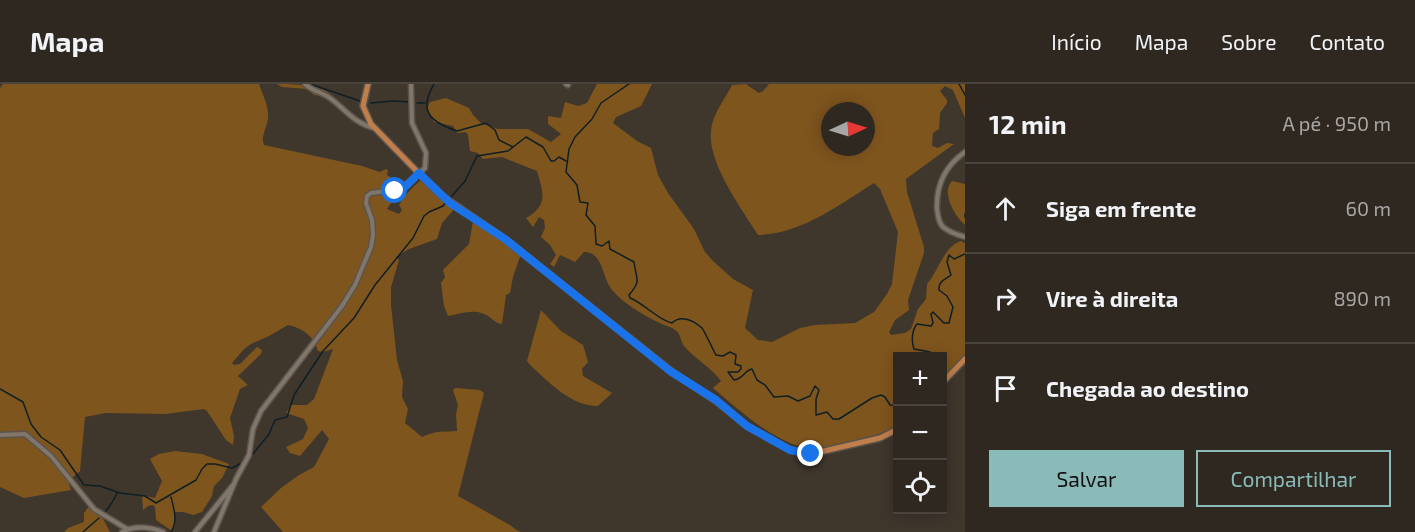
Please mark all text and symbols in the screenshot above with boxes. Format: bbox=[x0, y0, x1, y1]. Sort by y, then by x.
text: Mapa bbox=[30, 24, 104, 58]
text: Início bbox=[1051, 29, 1102, 54]
text: Mapa bbox=[1135, 29, 1188, 54]
text: Sobre bbox=[1221, 29, 1276, 54]
text: Contato bbox=[1309, 29, 1385, 54]
north arrow bbox=[821, 102, 875, 156]
text: 12 min bbox=[989, 108, 1067, 139]
text: A pé · 950 m bbox=[1282, 111, 1391, 135]
route start bbox=[381, 177, 407, 203]
icon: ahead bbox=[989, 192, 1022, 225]
text: Siga em frente bbox=[1046, 195, 1196, 221]
text: 60 m bbox=[1346, 196, 1391, 220]
icon: right bbox=[989, 282, 1022, 315]
text: Vire à direita bbox=[1046, 285, 1178, 311]
text: 890 m bbox=[1333, 286, 1391, 310]
map controls bbox=[893, 352, 947, 514]
button: + bbox=[893, 352, 947, 406]
icon: arrive bbox=[989, 372, 1022, 405]
text: Chegada ao destino bbox=[1046, 375, 1249, 401]
button: − bbox=[893, 406, 947, 460]
route end bbox=[797, 440, 823, 466]
button: Salvar bbox=[989, 450, 1184, 507]
button: Compartilhar bbox=[1196, 450, 1391, 507]
button: locate bbox=[893, 460, 947, 514]

